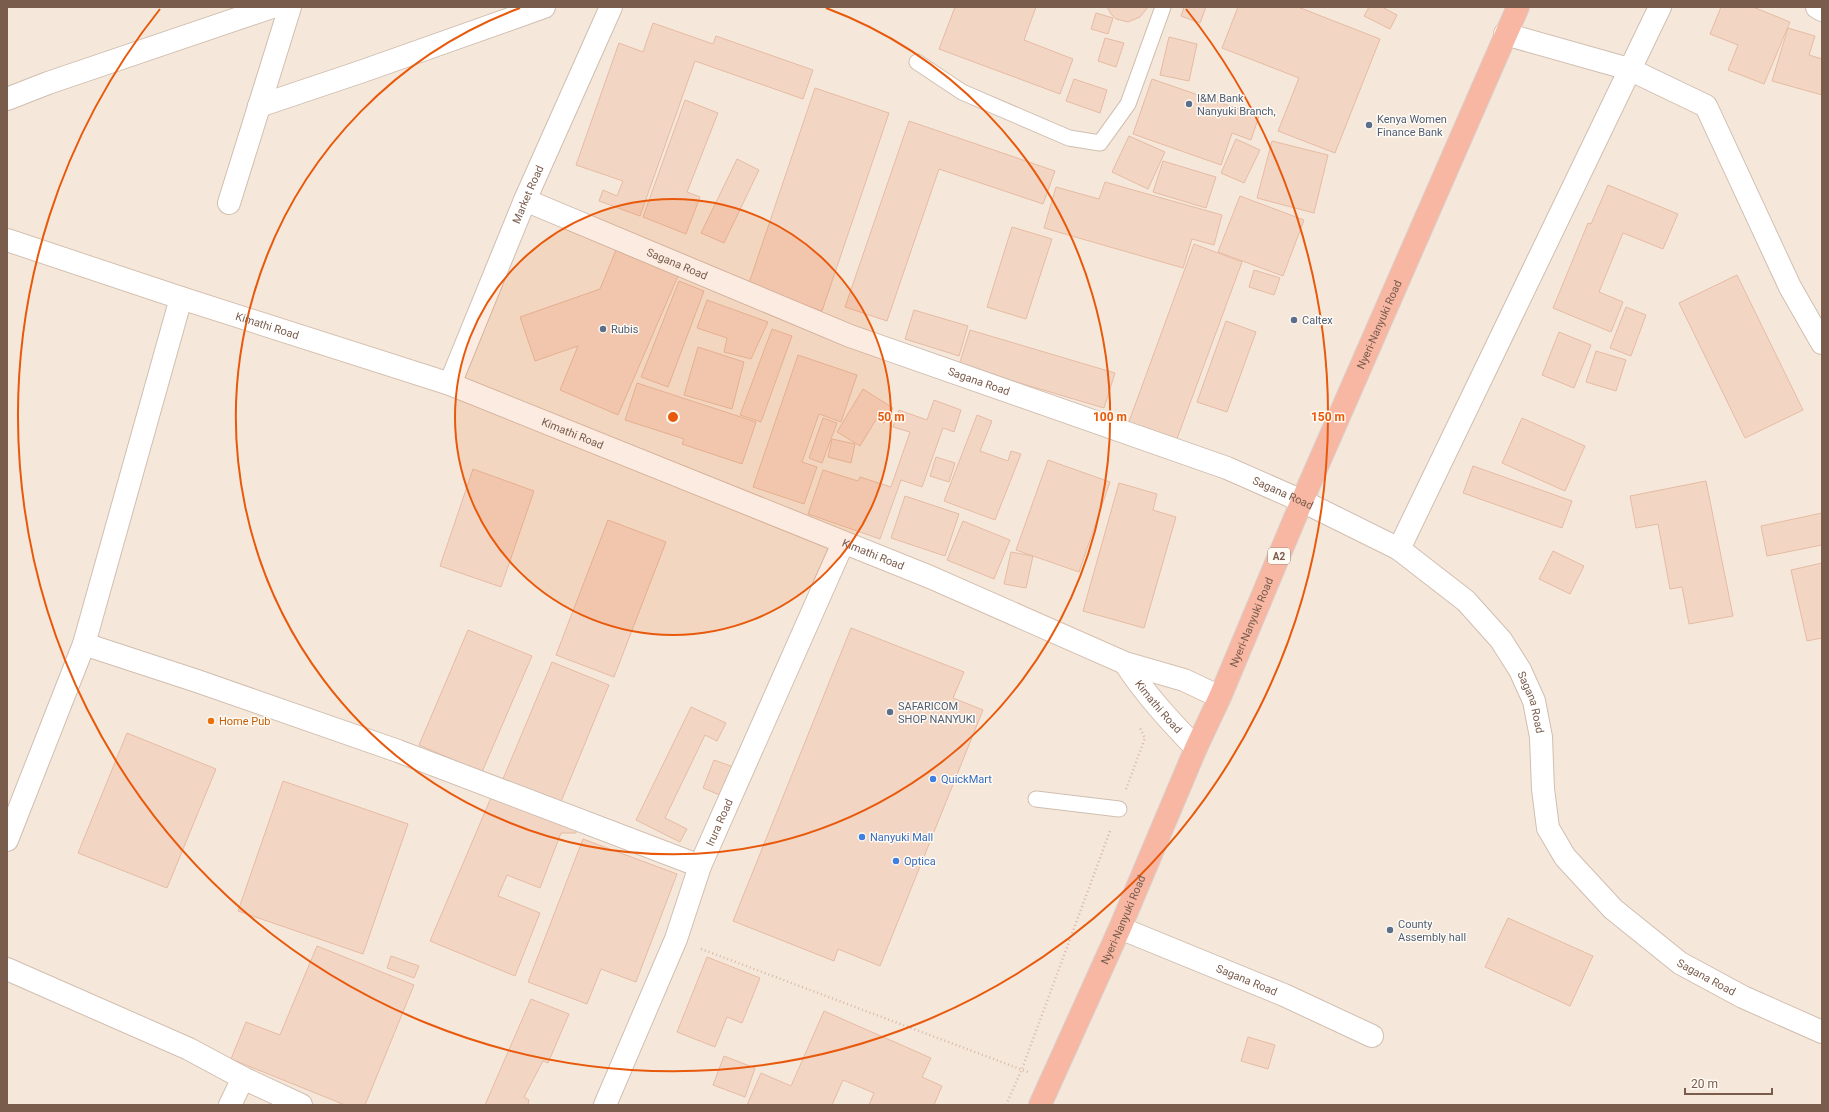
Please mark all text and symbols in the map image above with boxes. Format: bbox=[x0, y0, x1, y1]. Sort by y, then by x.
place label: I&M Bank Nanyuki Branch, bbox=[1197, 92, 1276, 118]
marker: I&M Bank Nanyuki Branch, bbox=[1184, 99, 1194, 109]
place label: Kenya Women Finance Bank bbox=[1377, 113, 1447, 139]
marker: Kenya Women Finance Bank bbox=[1364, 120, 1374, 130]
street label: Market Road bbox=[510, 163, 547, 226]
street label: Sagana Road bbox=[645, 246, 709, 283]
street label: Nyeri-Nanyuki Road bbox=[1354, 278, 1405, 371]
street label: Kimathi Road bbox=[234, 310, 300, 342]
place label: Caltex bbox=[1302, 314, 1333, 327]
marker: Caltex bbox=[1289, 315, 1299, 325]
place label: Rubis bbox=[611, 323, 639, 336]
marker: Rubis bbox=[598, 324, 608, 334]
street label: Sagana Road bbox=[946, 365, 1012, 398]
centre of rings bbox=[666, 410, 680, 424]
text: 50 m bbox=[877, 410, 905, 424]
text: 100 m bbox=[1093, 410, 1127, 424]
text: 150 m bbox=[1311, 410, 1345, 424]
street label: Kimathi Road bbox=[540, 416, 605, 452]
street label: Sagana Road bbox=[1251, 474, 1315, 512]
street label: Kimathi Road bbox=[840, 536, 906, 573]
road number: A2 bbox=[1268, 548, 1290, 564]
street label: Nyeri-Nanyuki Road bbox=[1227, 576, 1276, 669]
street label: Sagana Road bbox=[1514, 669, 1546, 734]
street label: Kimathi Road bbox=[1132, 678, 1184, 736]
place label: SAFARICOM SHOP NANYUKI bbox=[898, 700, 976, 726]
marker: SAFARICOM SHOP NANYUKI bbox=[885, 707, 895, 717]
place label: Home Pub bbox=[219, 715, 271, 728]
marker: Home Pub bbox=[206, 716, 216, 726]
place label: QuickMart bbox=[941, 773, 992, 786]
marker: QuickMart bbox=[928, 774, 938, 784]
street label: Irura Road bbox=[704, 797, 736, 848]
place label: Nanyuki Mall bbox=[870, 831, 933, 844]
marker: Nanyuki Mall bbox=[857, 832, 867, 842]
place label: Optica bbox=[904, 855, 936, 868]
marker: Optica bbox=[891, 856, 901, 866]
street label: Nyeri-Nanyuki Road bbox=[1098, 873, 1148, 967]
place label: County Assembly hall bbox=[1398, 918, 1466, 944]
marker: County Assembly hall bbox=[1385, 925, 1395, 935]
street label: Sagana Road bbox=[1674, 957, 1738, 999]
street label: Sagana Road bbox=[1214, 962, 1279, 999]
scale bar bbox=[1685, 1070, 1772, 1096]
text: 20 m bbox=[1691, 1077, 1718, 1091]

